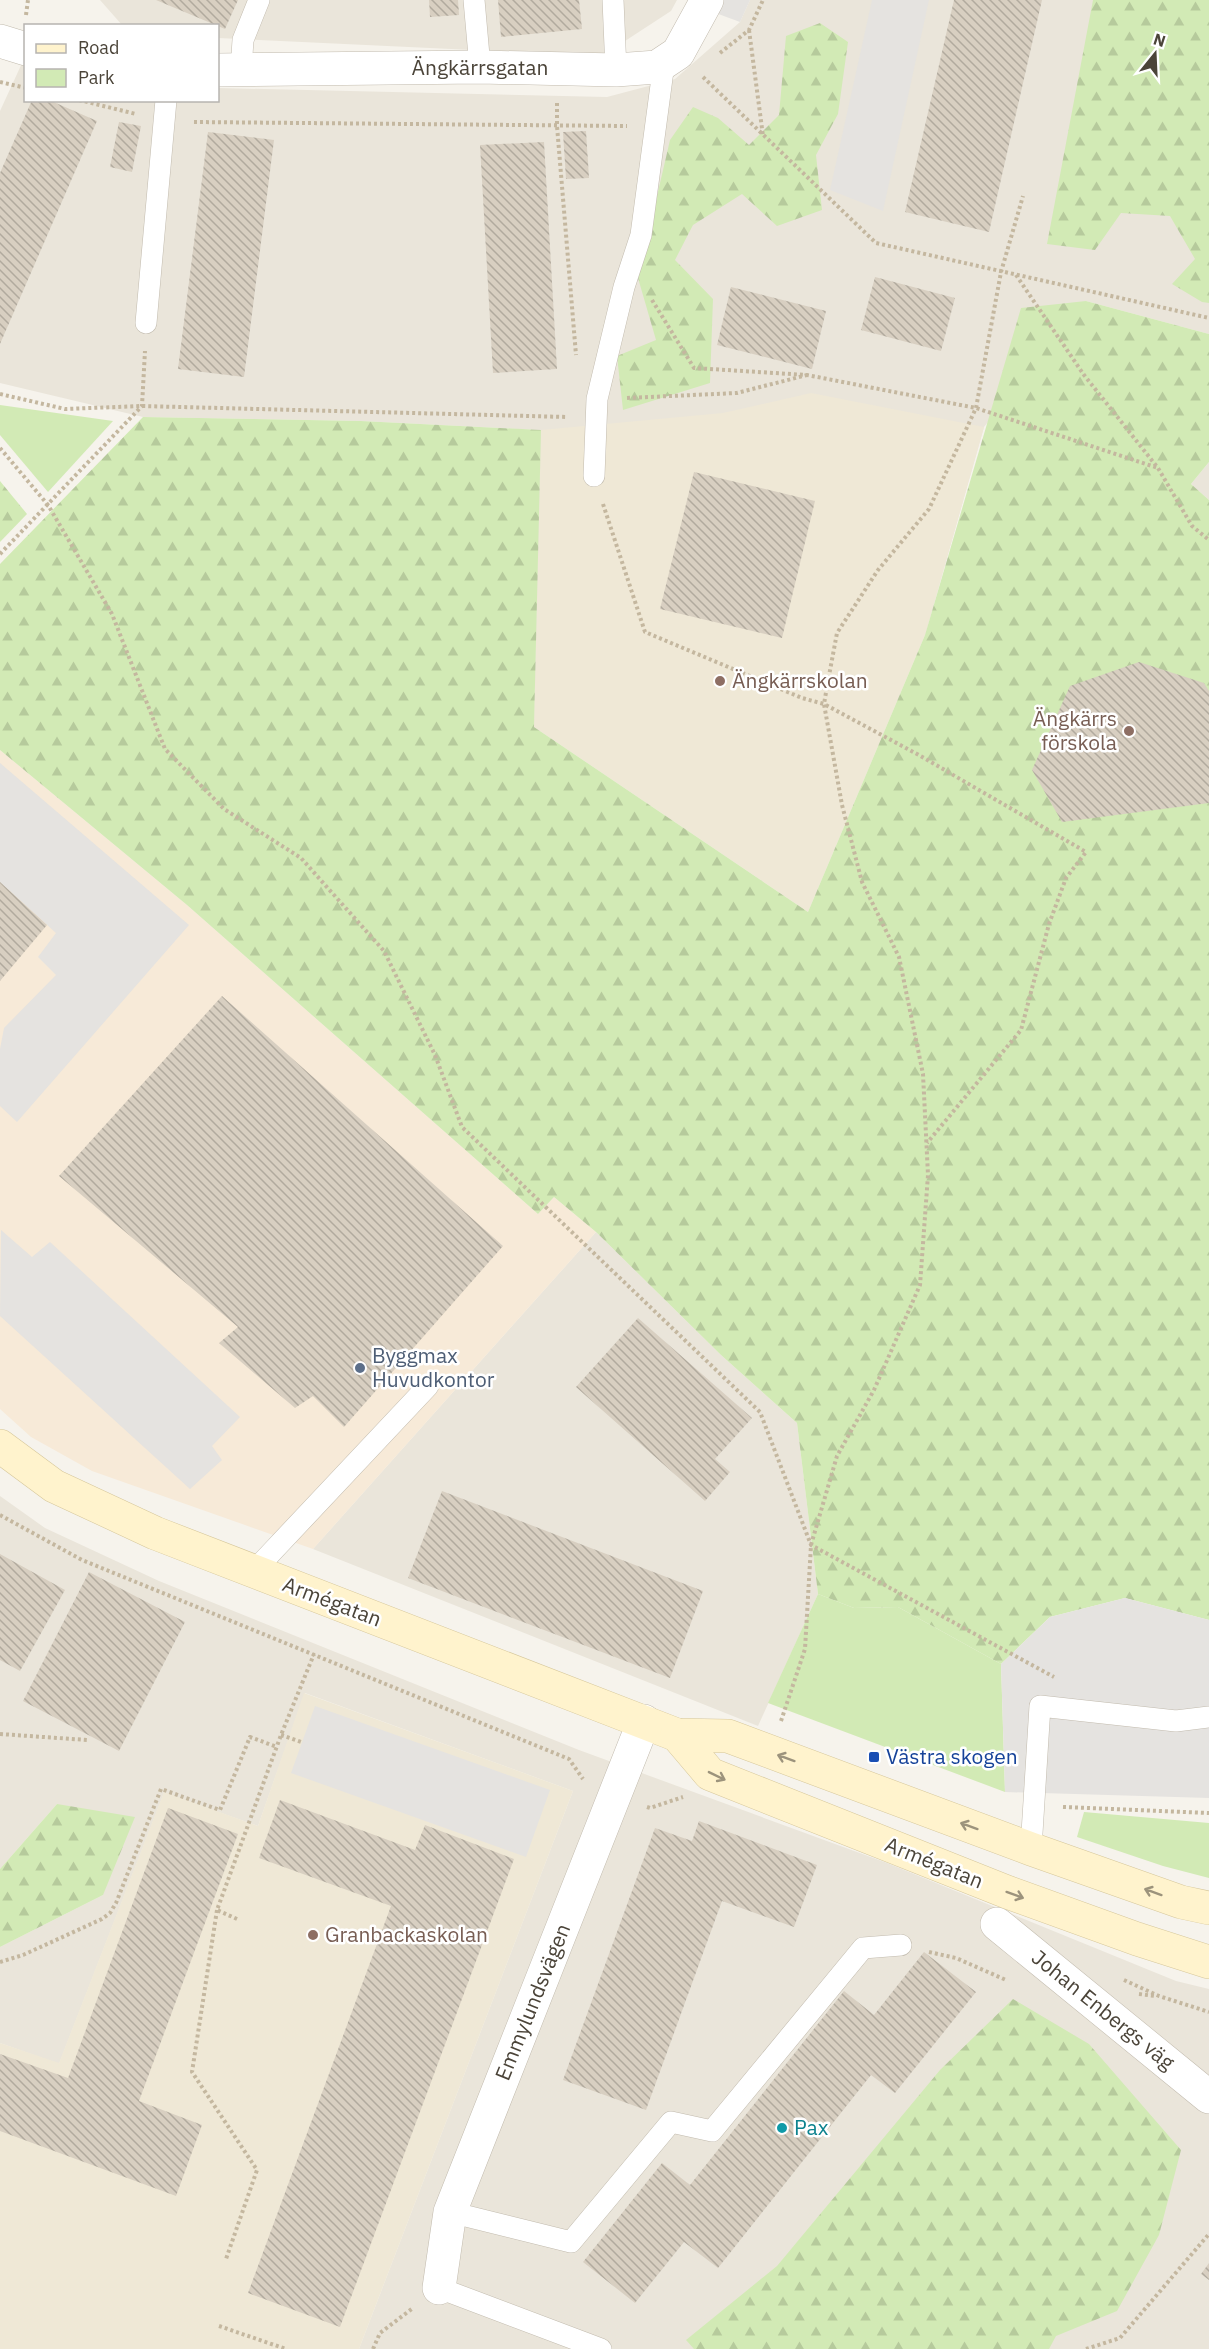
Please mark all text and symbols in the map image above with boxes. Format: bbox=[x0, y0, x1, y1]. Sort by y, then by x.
legend bbox=[24, 24, 219, 102]
north arrow bbox=[1125, 24, 1185, 84]
text: N bbox=[1151, 28, 1168, 51]
text: Road bbox=[78, 36, 119, 59]
street label: Ängkärrsgatan bbox=[412, 53, 548, 81]
text: Park bbox=[78, 66, 115, 89]
place label: Ängkärrskolan bbox=[732, 666, 868, 694]
marker: Ängkärrskolan bbox=[713, 674, 727, 688]
place label: Ängkärrs förskola bbox=[1033, 704, 1117, 756]
marker: Ängkärrs förskola bbox=[1122, 724, 1136, 738]
place label: Byggmax Huvudkontor bbox=[372, 1341, 495, 1393]
marker: Byggmax Huvudkontor bbox=[353, 1361, 367, 1375]
street label: Armégatan bbox=[279, 1569, 386, 1633]
place label: Västra skogen bbox=[886, 1742, 1018, 1770]
marker: Västra skogen bbox=[867, 1750, 881, 1764]
one-way arrow bbox=[778, 1752, 796, 1763]
one-way arrow bbox=[708, 1770, 726, 1782]
one-way arrow bbox=[960, 1820, 979, 1831]
street label: Armégatan bbox=[881, 1830, 988, 1894]
one-way arrow bbox=[1144, 1886, 1163, 1897]
one-way arrow bbox=[1005, 1891, 1024, 1902]
street label: Emmylundsvägen bbox=[488, 1919, 576, 2084]
place label: Granbackaskolan bbox=[325, 1920, 488, 1948]
marker: Granbackaskolan bbox=[306, 1928, 320, 1942]
street label: Johan Enbergs väg bbox=[1026, 1943, 1181, 2076]
place label: Pax bbox=[794, 2113, 829, 2141]
marker: Pax bbox=[775, 2121, 789, 2135]

